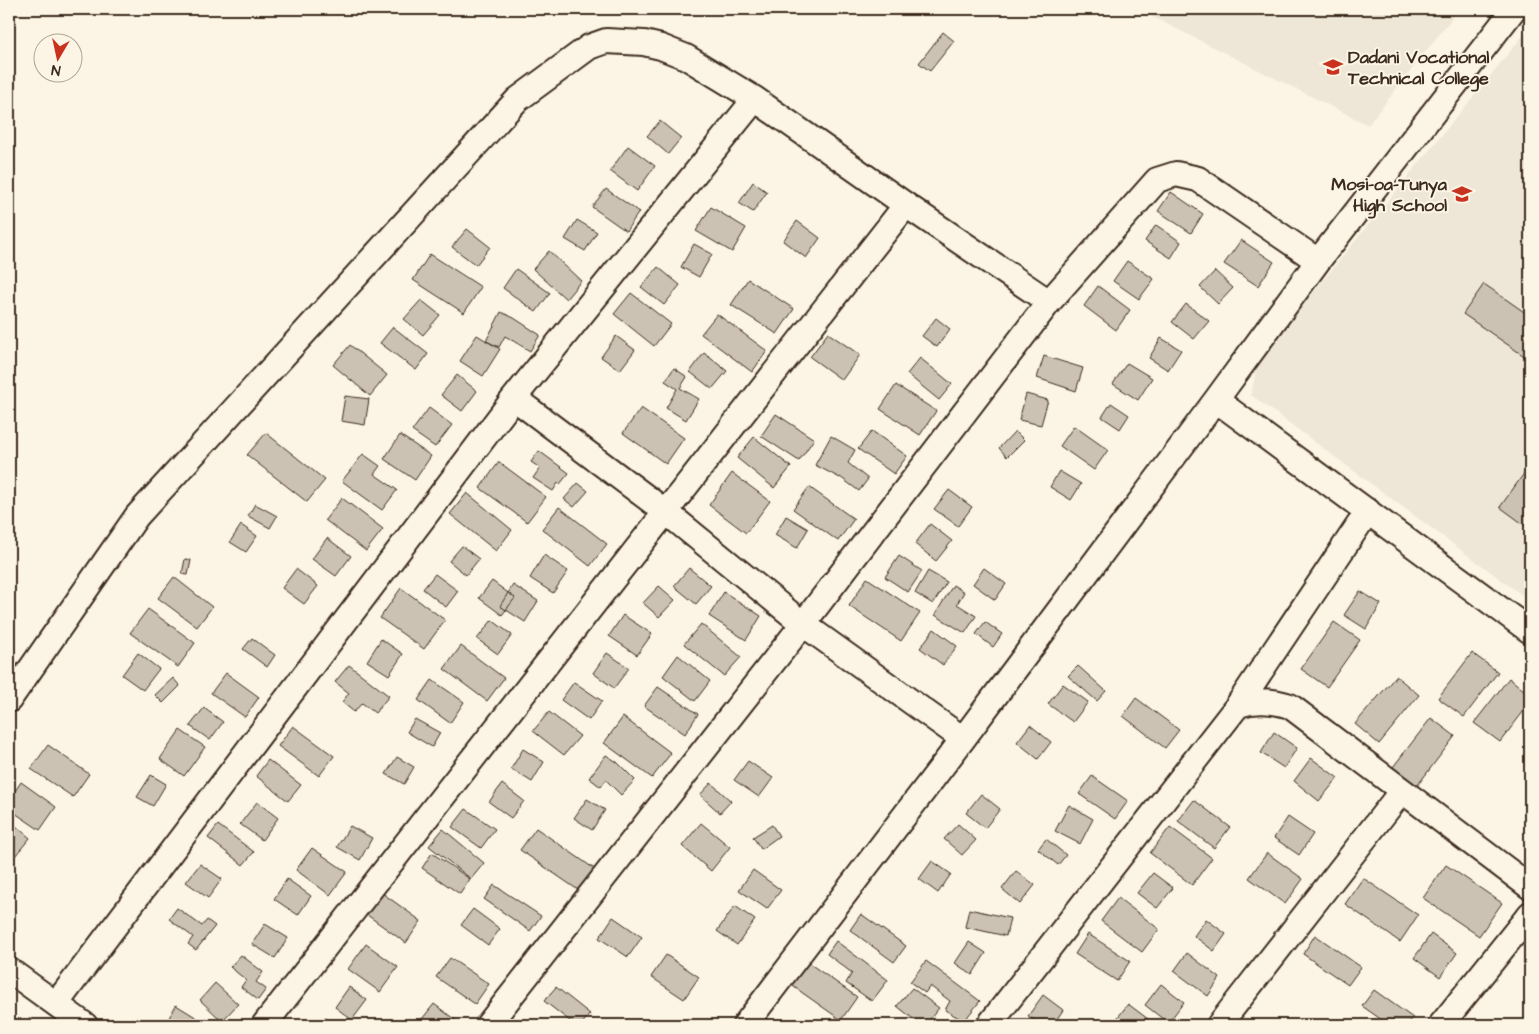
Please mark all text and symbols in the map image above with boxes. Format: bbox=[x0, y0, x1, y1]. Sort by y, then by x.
north arrow bbox=[32, 32, 82, 82]
place label: Dadani Vocational Technical College bbox=[1347, 45, 1489, 92]
school or university icon: Dadani Vocational Technical College bbox=[1322, 56, 1344, 78]
text: N bbox=[50, 59, 62, 80]
place label: Mosi-oa-Tunya High School bbox=[1331, 172, 1448, 219]
school or university icon: Mosi-oa-Tunya High School bbox=[1451, 183, 1473, 205]

